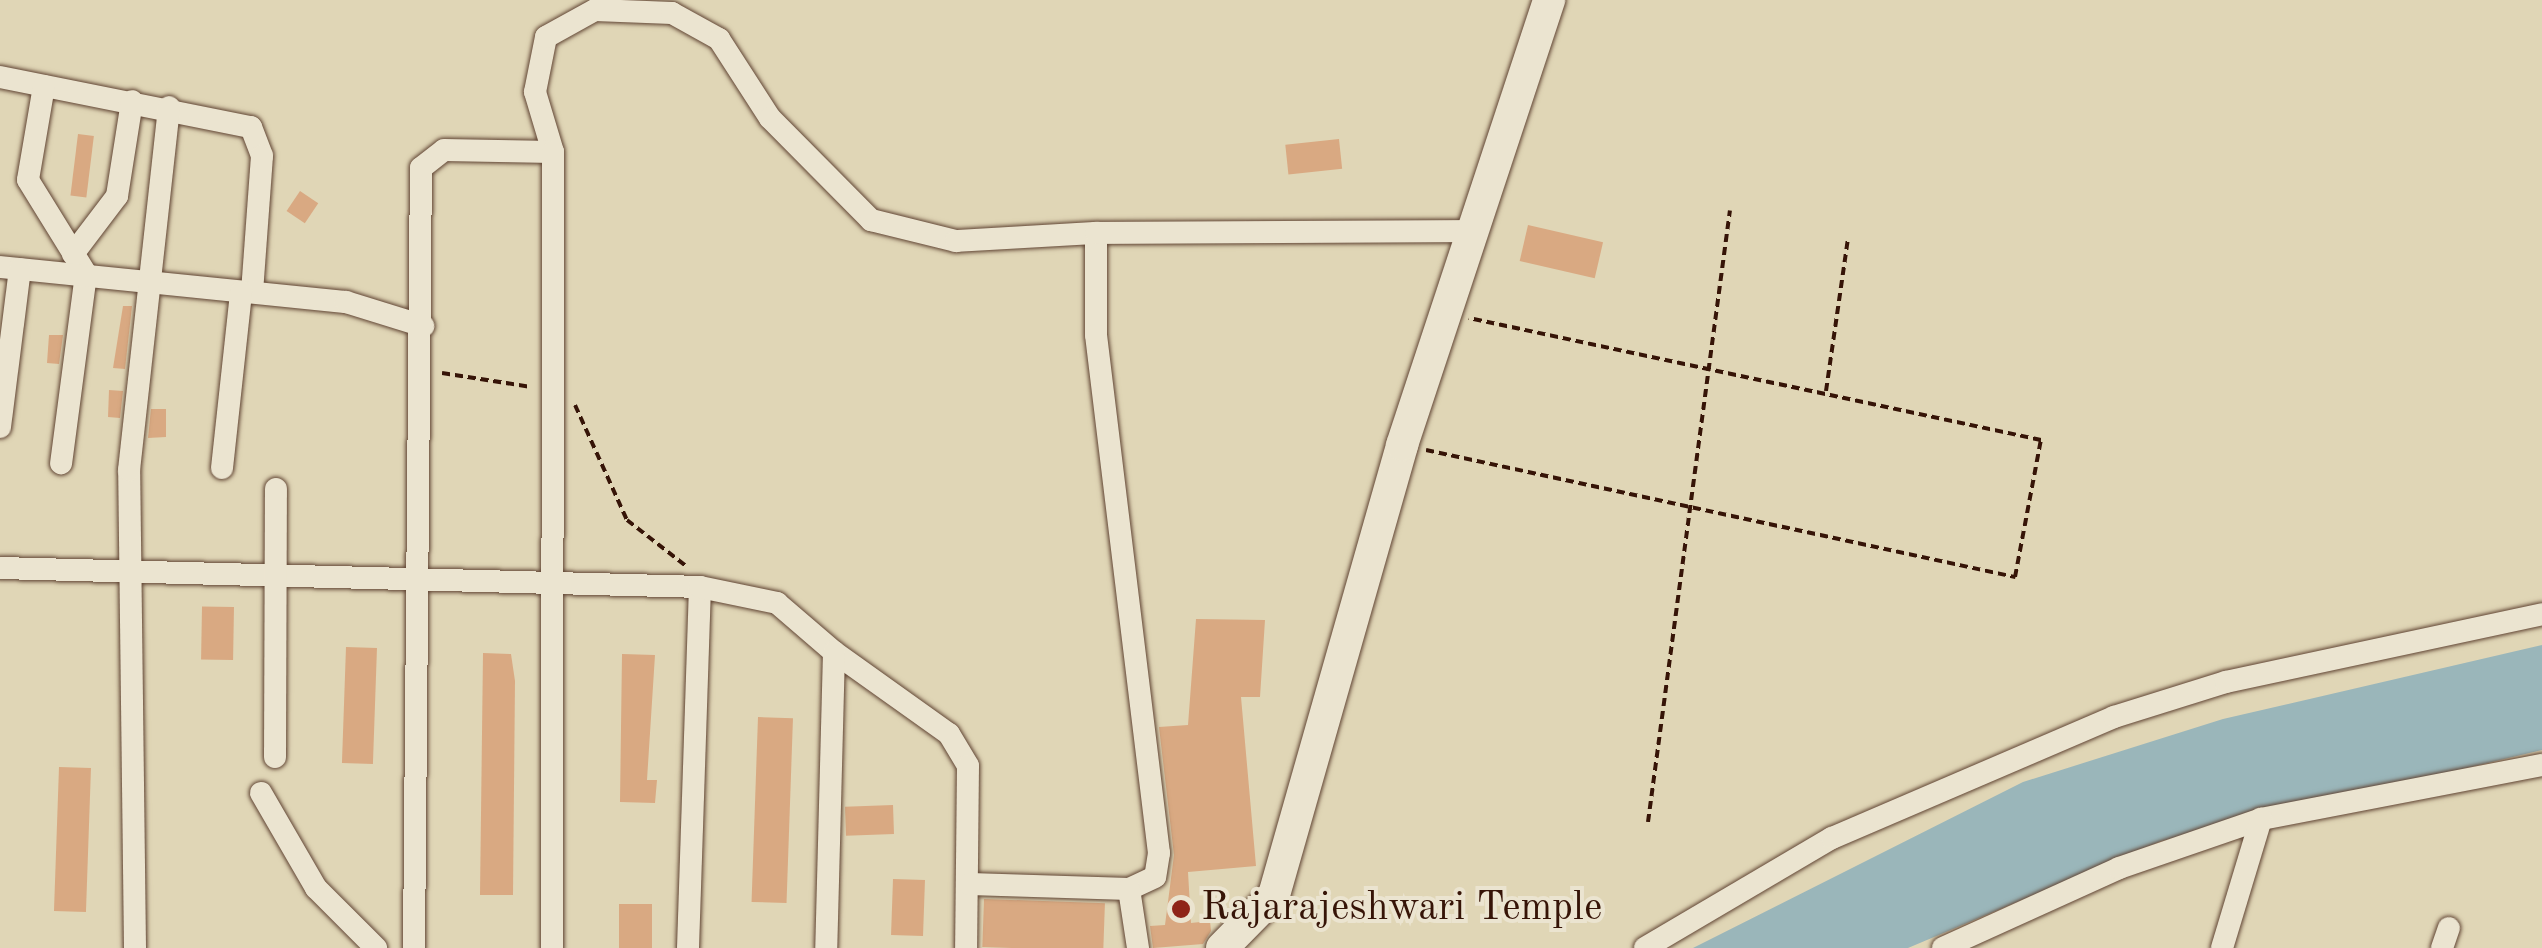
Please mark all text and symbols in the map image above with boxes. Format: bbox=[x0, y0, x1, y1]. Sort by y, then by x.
place label: Rajarajeshwari Temple bbox=[1201, 885, 1602, 933]
marker: Rajarajeshwari Temple bbox=[1170, 898, 1192, 920]

